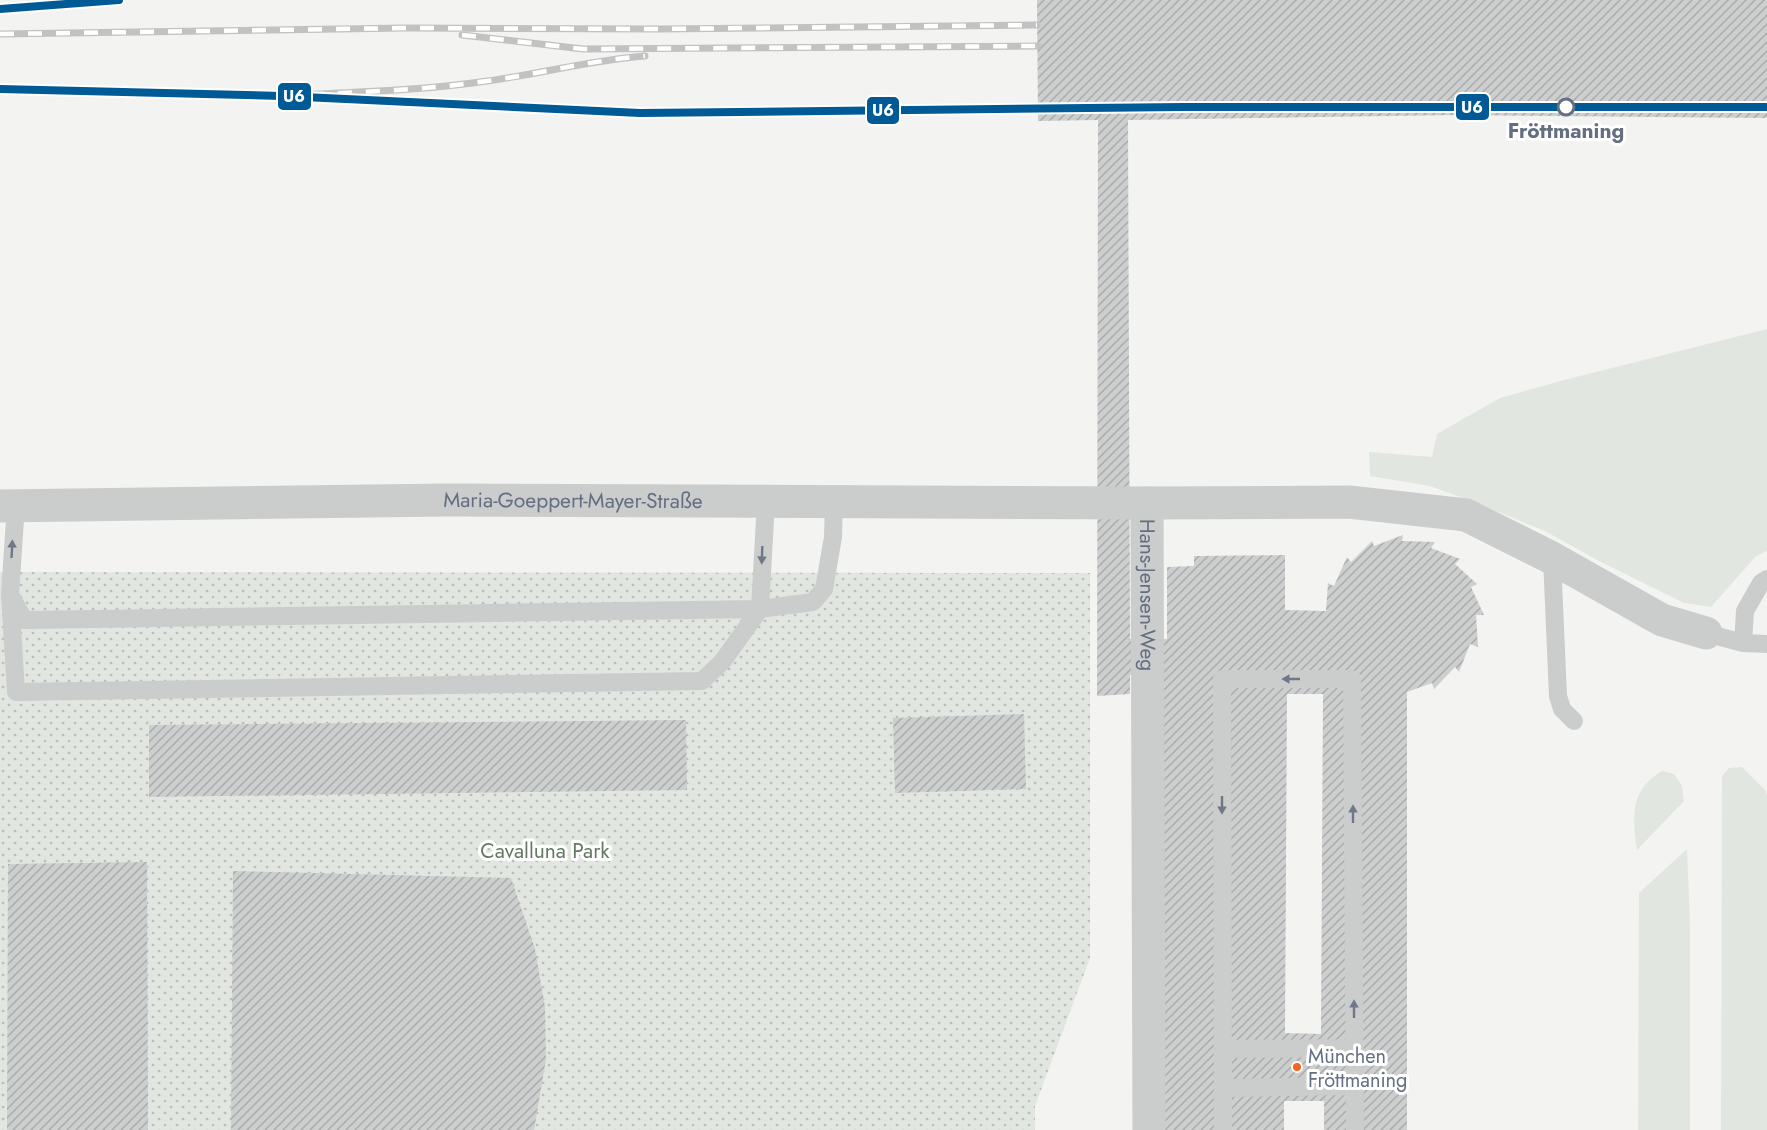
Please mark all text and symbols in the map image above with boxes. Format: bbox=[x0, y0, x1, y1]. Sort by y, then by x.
line badge: U6 bbox=[277, 82, 312, 111]
text: U6 bbox=[283, 85, 305, 108]
line badge: U6 bbox=[1455, 93, 1490, 121]
line badge: U6 bbox=[866, 96, 900, 125]
text: U6 bbox=[1461, 96, 1483, 119]
marker: Fröttmaning bbox=[1557, 98, 1575, 116]
text: U6 bbox=[872, 99, 894, 122]
place label: Fröttmaning bbox=[1508, 116, 1624, 146]
street label: Maria-Goeppert-Mayer-Straße bbox=[443, 485, 703, 516]
street label: Hans-Jensen-Weg bbox=[1132, 519, 1163, 671]
one-way arrow bbox=[8, 540, 17, 559]
one-way arrow bbox=[757, 546, 767, 565]
one-way arrow bbox=[1281, 674, 1300, 684]
one-way arrow bbox=[1217, 795, 1227, 814]
one-way arrow bbox=[1348, 804, 1357, 823]
park label: Cavalluna Park bbox=[480, 836, 610, 866]
one-way arrow bbox=[1349, 999, 1359, 1018]
place label: München Fröttmaning bbox=[1308, 1042, 1408, 1095]
marker: München Fröttmaning bbox=[1291, 1061, 1303, 1073]

